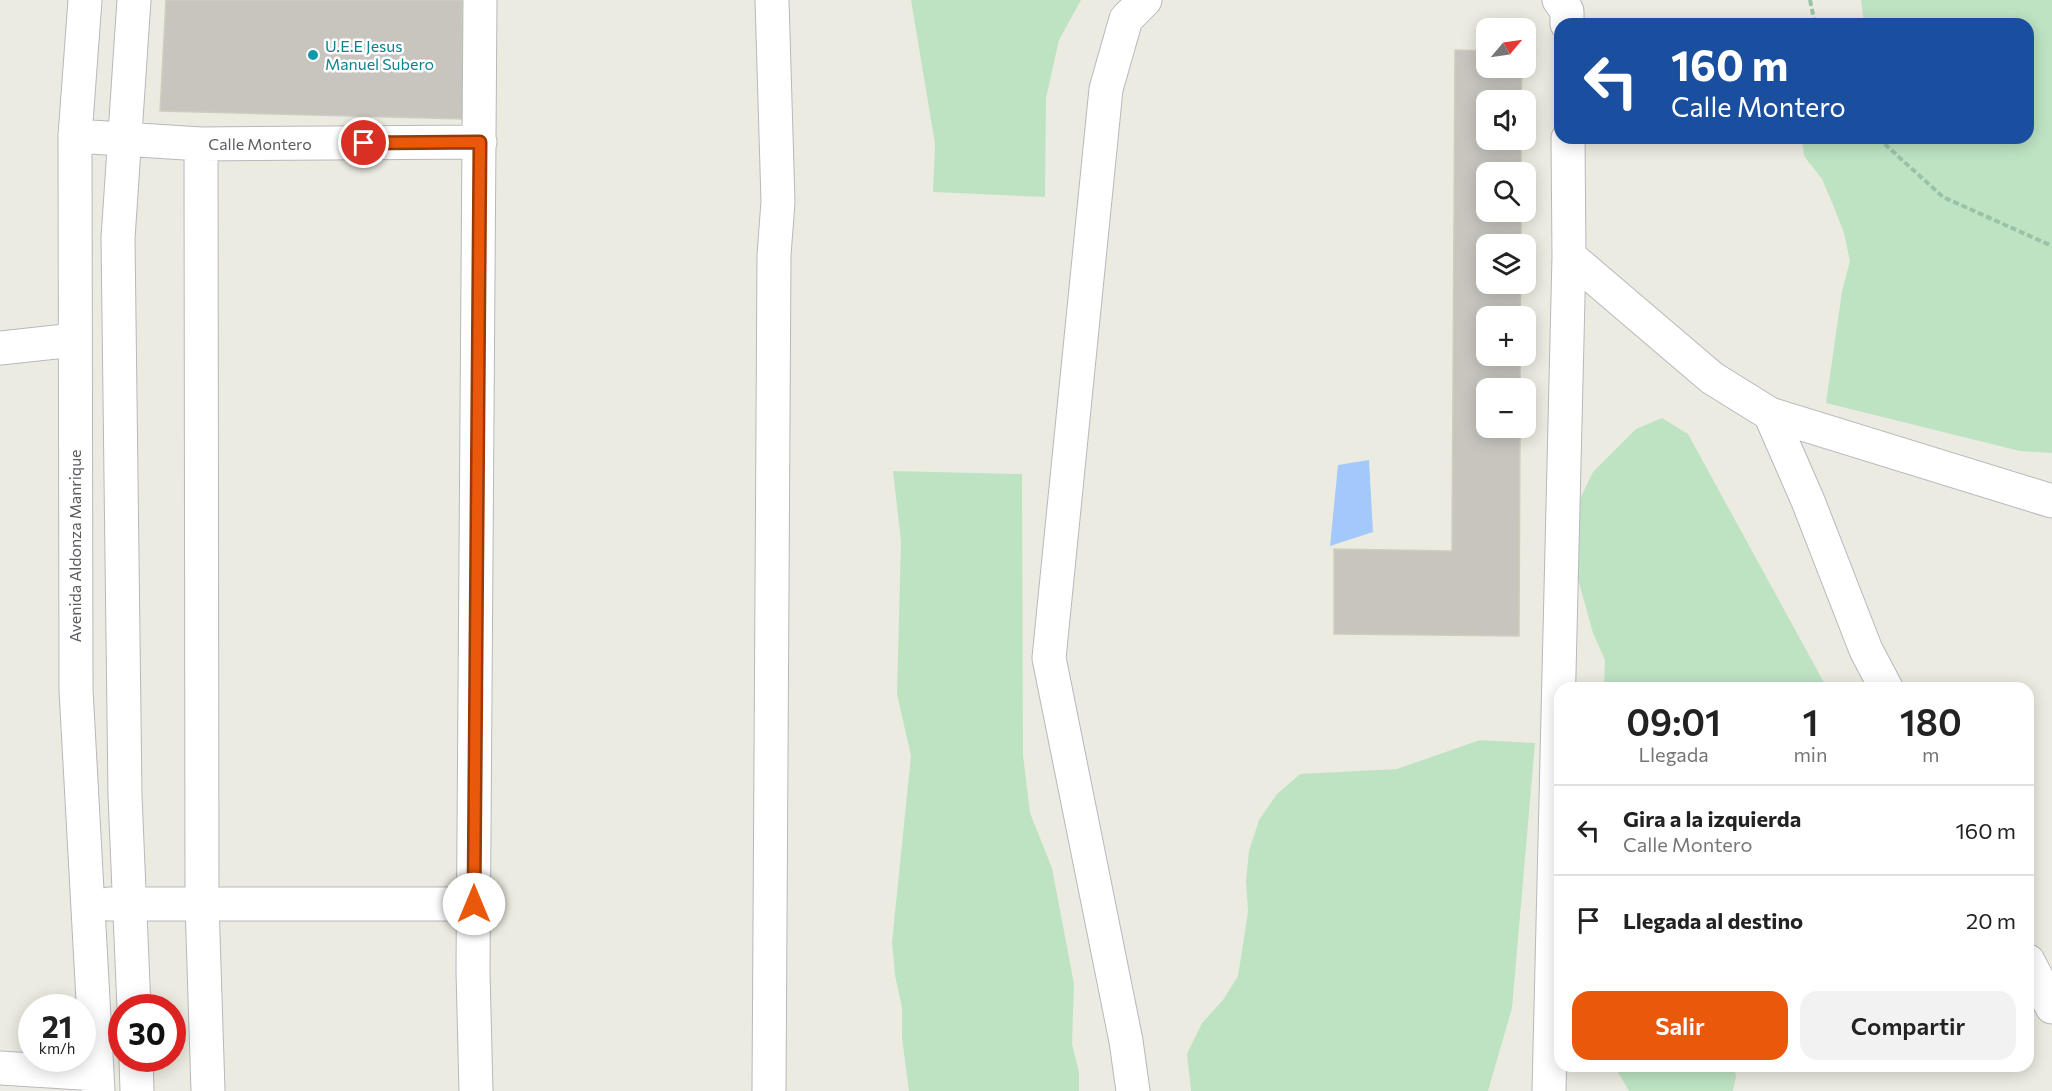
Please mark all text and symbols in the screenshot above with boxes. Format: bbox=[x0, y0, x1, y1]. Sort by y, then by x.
north arrow bbox=[1476, 18, 1536, 78]
map controls bbox=[1476, 18, 1536, 438]
place label: U.E.E Jesus Manuel Subero bbox=[325, 36, 434, 73]
text: 160 m bbox=[1671, 38, 1789, 90]
icon: left bbox=[1572, 42, 1650, 120]
marker: U.E.E Jesus Manuel Subero bbox=[306, 48, 320, 62]
button: sound bbox=[1476, 90, 1536, 150]
text: Calle Montero bbox=[1671, 90, 1846, 123]
pin bbox=[338, 117, 389, 168]
icon: arrive bbox=[347, 126, 380, 159]
street label: Calle Montero bbox=[208, 134, 312, 153]
button: search bbox=[1476, 162, 1536, 222]
button: layers bbox=[1476, 234, 1536, 294]
button: + bbox=[1476, 306, 1536, 366]
button: − bbox=[1476, 378, 1536, 438]
street label: Avenida Aldonza Manrique bbox=[65, 449, 84, 643]
text: 09:01 bbox=[1626, 699, 1721, 743]
text: 1 bbox=[1802, 699, 1818, 743]
text: 180 bbox=[1900, 699, 1962, 743]
text: Llegada bbox=[1639, 742, 1709, 766]
text: min bbox=[1793, 742, 1827, 766]
text: m bbox=[1922, 742, 1939, 766]
text: Gira a la izquierda bbox=[1623, 805, 1801, 832]
icon: left bbox=[1572, 814, 1605, 847]
text: 160 m bbox=[1955, 817, 2016, 844]
text: Calle Montero bbox=[1623, 832, 1752, 856]
position arrow bbox=[442, 872, 506, 936]
icon: arrive bbox=[1572, 904, 1605, 937]
text: Llegada al destino bbox=[1623, 907, 1803, 934]
text: 20 m bbox=[1966, 907, 2016, 934]
button: Salir bbox=[1572, 991, 1788, 1060]
button: Compartir bbox=[1800, 991, 2016, 1060]
speed limit sign: 30 bbox=[108, 994, 186, 1072]
text: 21 bbox=[42, 1007, 72, 1044]
text: km/h bbox=[39, 1039, 75, 1057]

